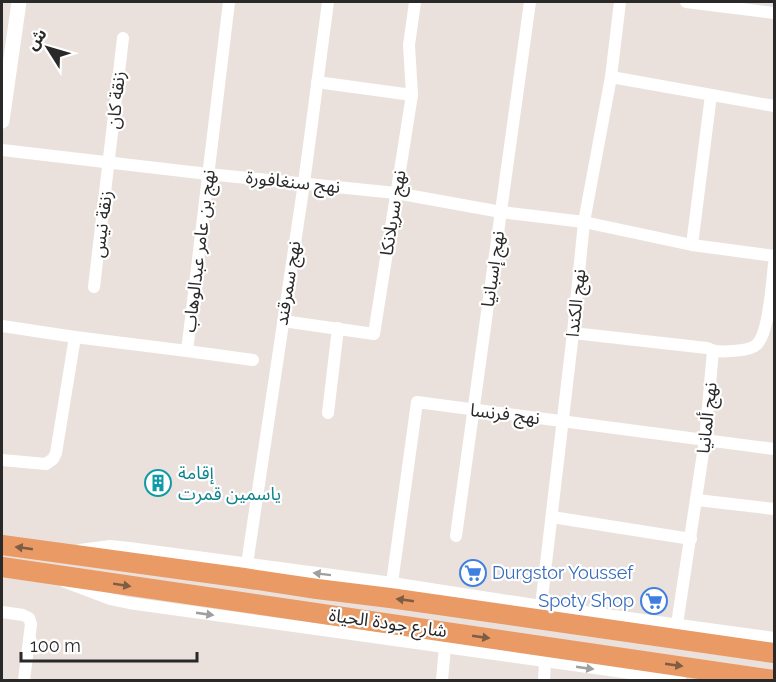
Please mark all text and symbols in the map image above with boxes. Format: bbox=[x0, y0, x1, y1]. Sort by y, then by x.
north arrow bbox=[18, 18, 78, 78]
text: ش bbox=[22, 25, 51, 54]
street label: زنقة كان bbox=[102, 70, 130, 130]
street label: نهج سنغافورة bbox=[244, 166, 341, 200]
street label: نهج بن عامر عبدالوهاب bbox=[178, 168, 222, 334]
street label: نهج سريلانكا bbox=[375, 169, 413, 258]
street label: زنقة نيس bbox=[87, 189, 117, 259]
street label: نهج إسبانيا bbox=[477, 229, 511, 309]
street label: نهج سمرقند bbox=[270, 239, 307, 327]
street label: نهج الكندا bbox=[561, 268, 593, 338]
street label: نهج ألمانيا bbox=[692, 381, 724, 455]
street label: نهج فرنسا bbox=[469, 399, 541, 431]
place label: إقامة ياسمين قمرت bbox=[178, 462, 281, 505]
building icon: إقامة ياسمين قمرت bbox=[143, 468, 173, 498]
one-way arrow bbox=[15, 543, 34, 552]
supermarket icon: Durgstor Youssef bbox=[458, 558, 488, 588]
place label: Durgstor Youssef bbox=[492, 562, 634, 583]
one-way arrow bbox=[312, 569, 331, 579]
one-way arrow bbox=[112, 581, 131, 590]
supermarket icon: Spoty Shop bbox=[639, 586, 669, 616]
place label: Spoty Shop bbox=[538, 590, 634, 611]
one-way arrow bbox=[395, 595, 414, 604]
street label: شارع جودة الحياة bbox=[327, 604, 448, 645]
one-way arrow bbox=[195, 609, 214, 618]
scale bar bbox=[21, 625, 196, 663]
one-way arrow bbox=[472, 632, 491, 641]
text: 100 m bbox=[30, 635, 81, 656]
one-way arrow bbox=[665, 660, 684, 669]
one-way arrow bbox=[576, 663, 595, 672]

